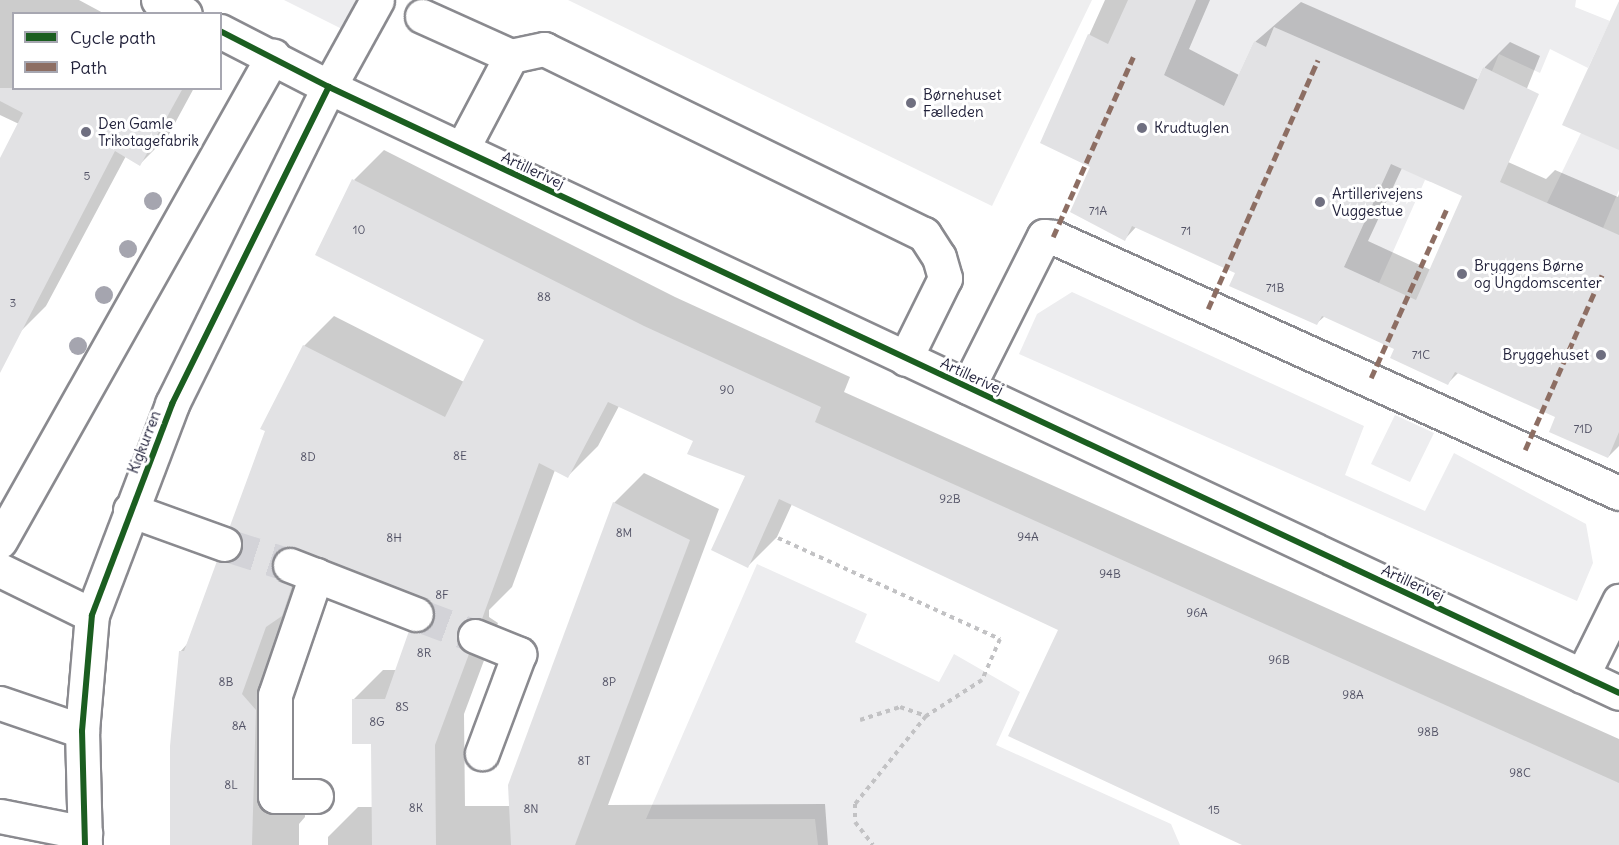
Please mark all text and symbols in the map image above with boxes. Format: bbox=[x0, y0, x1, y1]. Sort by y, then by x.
legend bbox=[12, 12, 222, 90]
text: Cycle path bbox=[70, 26, 156, 49]
text: Path bbox=[70, 56, 107, 79]
place label: Børnehuset Fælleden bbox=[923, 85, 1001, 120]
marker: Børnehuset Fælleden bbox=[904, 96, 918, 110]
place label: Den Gamle Trikotagefabrik bbox=[98, 114, 199, 149]
place label: Krudtuglen bbox=[1154, 119, 1229, 137]
marker: Krudtuglen bbox=[1135, 121, 1149, 135]
marker: Den Gamle Trikotagefabrik bbox=[79, 125, 93, 139]
street label: Artillerivej bbox=[499, 148, 567, 192]
house number: 5 bbox=[84, 169, 90, 183]
place label: Artillerivejens Vuggestue bbox=[1332, 184, 1423, 219]
marker: Artillerivejens Vuggestue bbox=[1313, 195, 1327, 209]
house number: 71A bbox=[1089, 204, 1107, 218]
house number: 10 bbox=[353, 223, 365, 237]
house number: 71 bbox=[1181, 224, 1191, 238]
place label: Bryggens Børne og Ungdomscenter bbox=[1474, 256, 1602, 291]
marker: Bryggens Børne og Ungdomscenter bbox=[1455, 267, 1469, 281]
house number: 71B bbox=[1266, 281, 1284, 295]
house number: 88 bbox=[537, 290, 551, 304]
house number: 3 bbox=[10, 296, 16, 310]
place label: Bryggehuset bbox=[1502, 346, 1589, 364]
house number: 71C bbox=[1412, 348, 1430, 362]
marker: Bryggehuset bbox=[1594, 348, 1608, 362]
street label: Artillerivej bbox=[938, 354, 1006, 398]
house number: 90 bbox=[720, 383, 734, 397]
street label: Kigkurren bbox=[124, 408, 164, 476]
house number: 71D bbox=[1573, 422, 1593, 436]
house number: 8E bbox=[453, 449, 467, 463]
house number: 8D bbox=[300, 450, 316, 464]
house number: 92B bbox=[939, 492, 961, 506]
house number: 8M bbox=[616, 526, 632, 540]
house number: 94A bbox=[1017, 530, 1039, 544]
house number: 8H bbox=[386, 531, 402, 545]
street label: Artillerivej bbox=[1379, 561, 1447, 605]
house number: 94B bbox=[1099, 567, 1121, 581]
house number: 8F bbox=[435, 588, 449, 602]
house number: 96A bbox=[1186, 606, 1208, 620]
house number: 8R bbox=[417, 646, 431, 660]
house number: 96B bbox=[1268, 653, 1290, 667]
house number: 8B bbox=[219, 675, 233, 689]
house number: 8P bbox=[602, 675, 616, 689]
house number: 98A bbox=[1342, 688, 1364, 702]
house number: 8S bbox=[395, 700, 409, 714]
house number: 8G bbox=[369, 715, 385, 729]
house number: 8A bbox=[232, 719, 246, 733]
house number: 98B bbox=[1417, 725, 1439, 739]
house number: 8T bbox=[578, 754, 590, 768]
house number: 98C bbox=[1509, 766, 1531, 780]
house number: 8L bbox=[224, 778, 238, 792]
house number: 8K bbox=[409, 801, 423, 815]
house number: 8N bbox=[523, 802, 539, 816]
house number: 15 bbox=[1208, 803, 1220, 817]

